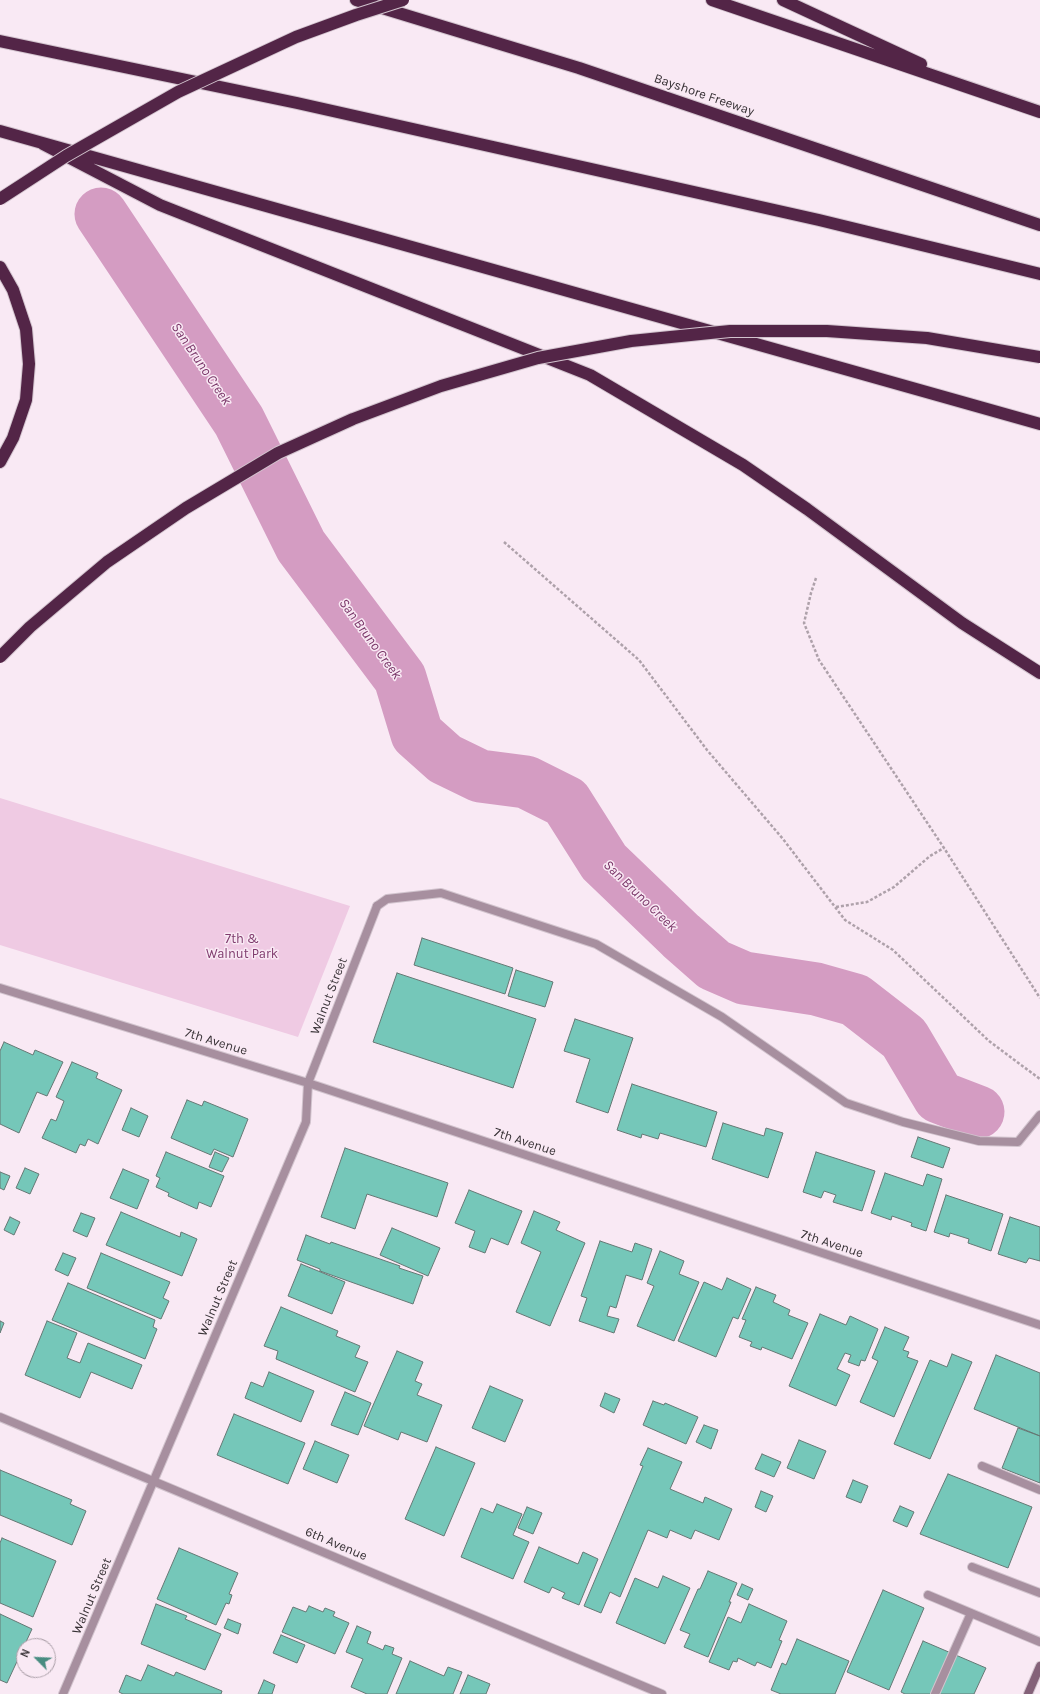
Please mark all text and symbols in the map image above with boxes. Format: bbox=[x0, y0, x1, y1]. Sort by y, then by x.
street label: Bayshore Freeway bbox=[652, 71, 756, 119]
water label: San Bruno Creek bbox=[167, 320, 235, 408]
water label: San Bruno Creek bbox=[335, 595, 405, 683]
water label: San Bruno Creek bbox=[600, 857, 680, 935]
park label: 7th & Walnut Park bbox=[206, 931, 278, 962]
street label: Walnut Street bbox=[307, 955, 351, 1037]
street label: 7th Avenue bbox=[183, 1025, 249, 1059]
street label: 7th Avenue bbox=[492, 1125, 558, 1159]
street label: 7th Avenue bbox=[799, 1227, 865, 1261]
street label: Walnut Street bbox=[195, 1257, 241, 1339]
street label: 6th Avenue bbox=[303, 1524, 369, 1564]
street label: Walnut Street bbox=[69, 1555, 115, 1637]
north arrow bbox=[16, 1638, 56, 1678]
text: N bbox=[18, 1647, 33, 1660]

